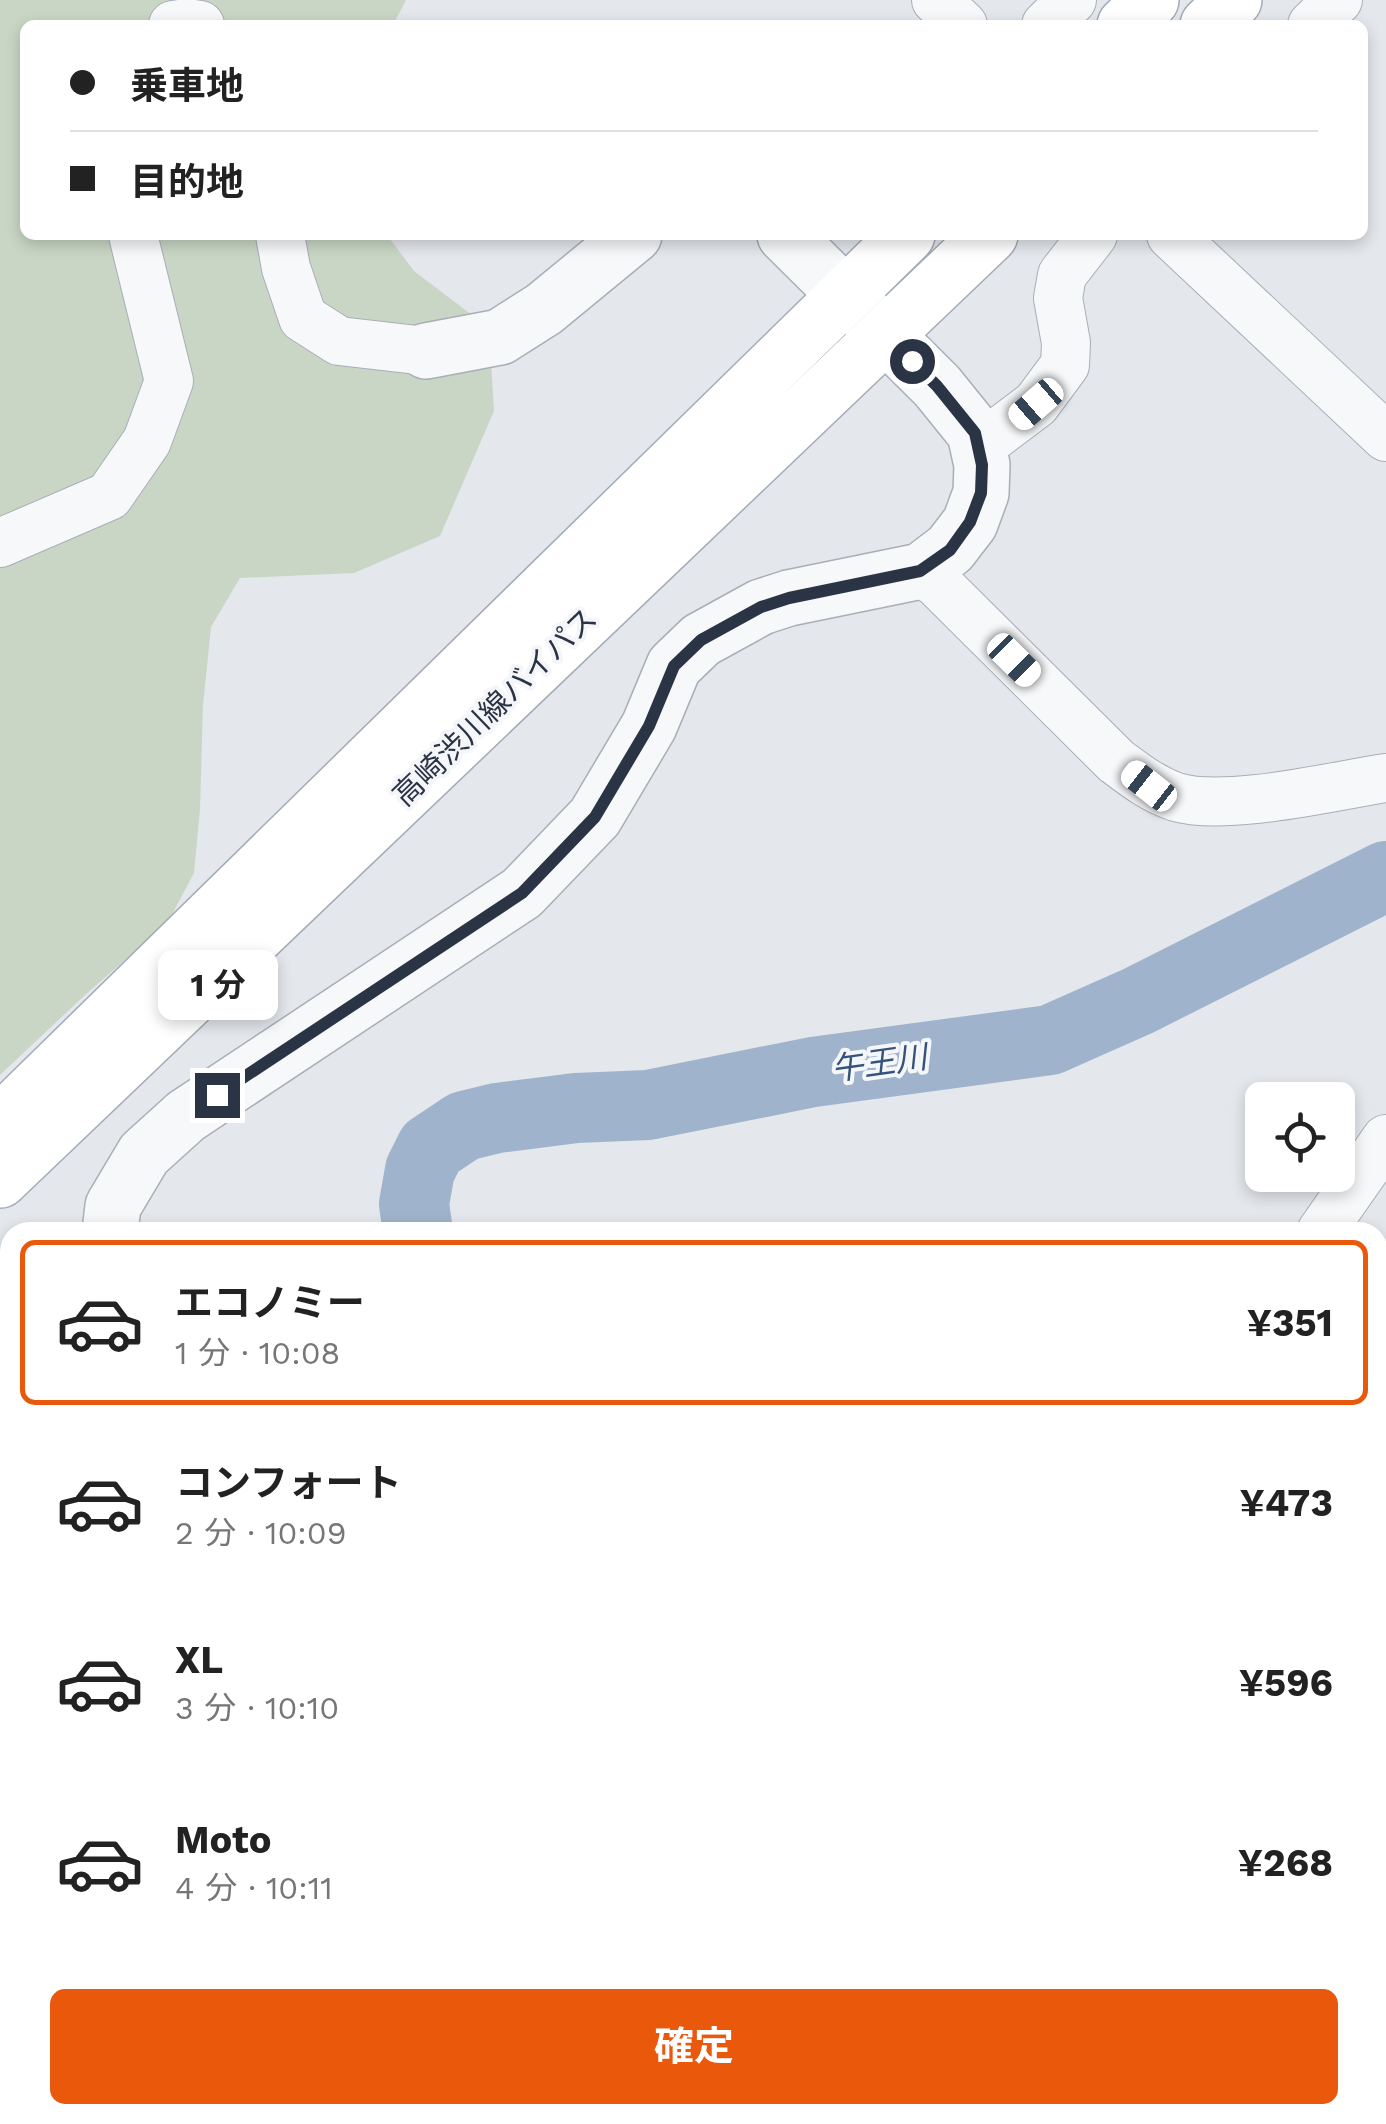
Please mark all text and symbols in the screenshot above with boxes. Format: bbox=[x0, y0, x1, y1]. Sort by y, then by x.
text: 乗車地 bbox=[130, 64, 244, 108]
text: 目的地 bbox=[130, 160, 244, 204]
route start bbox=[890, 339, 935, 384]
car bbox=[1004, 373, 1068, 435]
street label: 高崎渋川線バイパス bbox=[386, 600, 604, 813]
car bbox=[982, 628, 1046, 692]
car bbox=[1116, 756, 1182, 816]
callout: 1 分 bbox=[157, 950, 277, 1020]
text: 1 分 bbox=[191, 966, 245, 1004]
water label: 午王川 bbox=[829, 1037, 932, 1088]
route end bbox=[195, 1073, 240, 1118]
map controls bbox=[1245, 1082, 1355, 1192]
button: locate bbox=[1245, 1082, 1355, 1192]
icon: car bbox=[55, 1278, 145, 1368]
text: エコノミー bbox=[175, 1281, 365, 1325]
text: ¥351 bbox=[1247, 1301, 1333, 1345]
text: 1 分 · 10:08 bbox=[175, 1334, 340, 1372]
icon: car bbox=[55, 1458, 145, 1548]
text: コンフォート bbox=[175, 1461, 402, 1505]
text: ¥473 bbox=[1239, 1481, 1333, 1525]
text: 2 分 · 10:09 bbox=[175, 1514, 347, 1552]
icon: car bbox=[55, 1638, 145, 1728]
text: XL bbox=[175, 1638, 223, 1682]
text: ¥596 bbox=[1239, 1661, 1333, 1705]
text: 3 分 · 10:10 bbox=[175, 1689, 339, 1727]
icon: car bbox=[55, 1818, 145, 1908]
text: Moto bbox=[175, 1818, 271, 1862]
text: ¥268 bbox=[1238, 1841, 1333, 1885]
text: 4 分 · 10:11 bbox=[175, 1869, 333, 1907]
button: 確定 bbox=[50, 1989, 1338, 2104]

